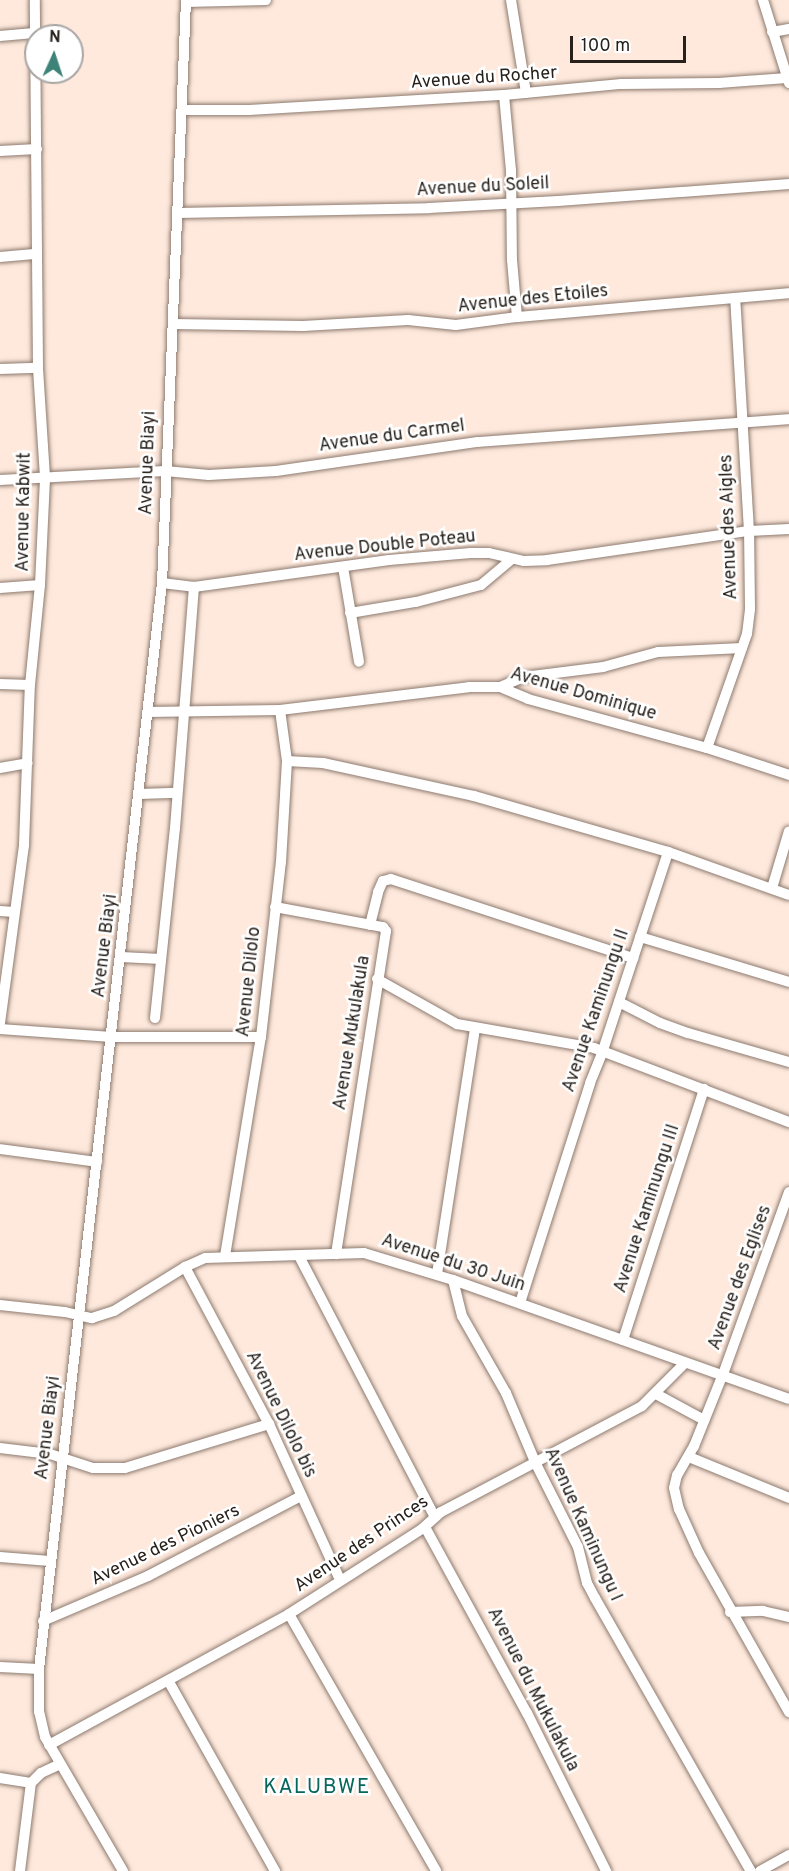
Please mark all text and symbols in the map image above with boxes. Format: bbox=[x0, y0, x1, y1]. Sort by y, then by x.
north arrow bbox=[24, 24, 84, 84]
scale bar bbox=[573, 24, 688, 62]
text: N bbox=[49, 28, 61, 48]
text: 100 m bbox=[581, 35, 630, 58]
street label: Avenue du Rocher bbox=[410, 63, 558, 95]
street label: Avenue du Soleil bbox=[416, 174, 550, 202]
street label: Avenue des Etoiles bbox=[457, 281, 609, 319]
street label: Avenue Biayi bbox=[136, 410, 162, 516]
street label: Avenue du Carmel bbox=[318, 416, 466, 458]
street label: Avenue Kabwit bbox=[13, 452, 37, 572]
street label: Avenue des Aigles bbox=[717, 454, 743, 600]
street label: Avenue Double Poteau bbox=[293, 527, 477, 567]
street label: Avenue Dominique bbox=[508, 664, 658, 726]
street label: Avenue Biayi bbox=[89, 893, 123, 999]
street label: Avenue Dilolo bbox=[233, 926, 267, 1038]
street label: Avenue Kaminungu II bbox=[559, 927, 635, 1095]
street label: Avenue Mukulakula bbox=[330, 954, 376, 1112]
street label: Avenue Kaminungu III bbox=[611, 1122, 685, 1296]
street label: Avenue des Eglises bbox=[705, 1203, 777, 1353]
street label: Avenue du 30 Juin bbox=[378, 1231, 528, 1297]
street label: Avenue Dilolo bis bbox=[240, 1348, 320, 1482]
street label: Avenue Biayi bbox=[32, 1375, 66, 1481]
street label: Avenue Kaminungu I bbox=[538, 1445, 626, 1605]
street label: Avenue des Princes bbox=[291, 1492, 433, 1598]
street label: Avenue des Pioniers bbox=[88, 1501, 244, 1591]
street label: Avenue du Mukulakula bbox=[481, 1605, 583, 1775]
district label: KALUBWE bbox=[263, 1775, 371, 1801]

